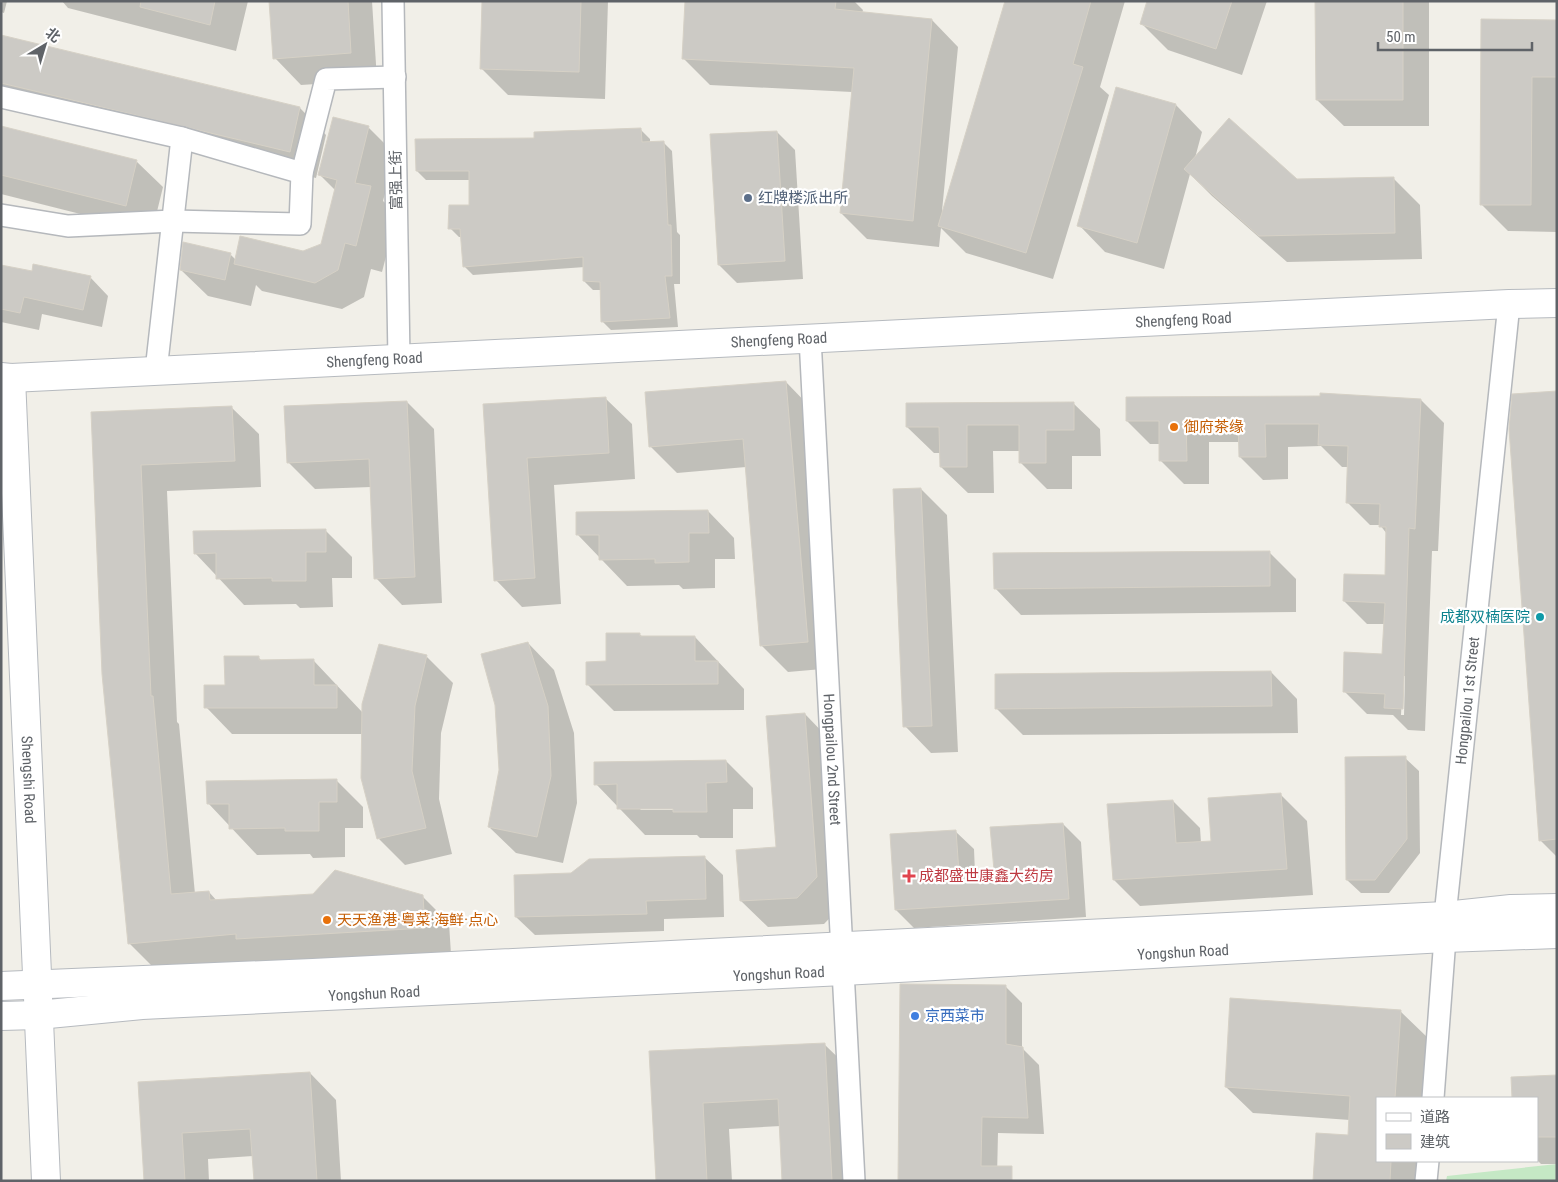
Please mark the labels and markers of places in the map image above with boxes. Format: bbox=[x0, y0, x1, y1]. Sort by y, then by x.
place label: 红牌楼派出所 bbox=[758, 189, 848, 207]
marker: 红牌楼派出所 bbox=[742, 192, 754, 204]
place label: 御府茶缘 bbox=[1184, 418, 1244, 436]
marker: 御府茶缘 bbox=[1168, 421, 1180, 433]
place label: 成都双楠医院 bbox=[1440, 608, 1530, 626]
marker: 成都双楠医院 bbox=[1534, 611, 1546, 623]
place label: 成都盛世康鑫大药房 bbox=[919, 867, 1054, 885]
marker: 成都盛世康鑫大药房 bbox=[903, 870, 915, 882]
place label: 天天渔港·粤菜·海鲜·点心 bbox=[337, 911, 498, 929]
marker: 天天渔港·粤菜·海鲜·点心 bbox=[321, 914, 333, 926]
place label: 京西菜市 bbox=[925, 1007, 985, 1025]
marker: 京西菜市 bbox=[909, 1010, 921, 1022]

